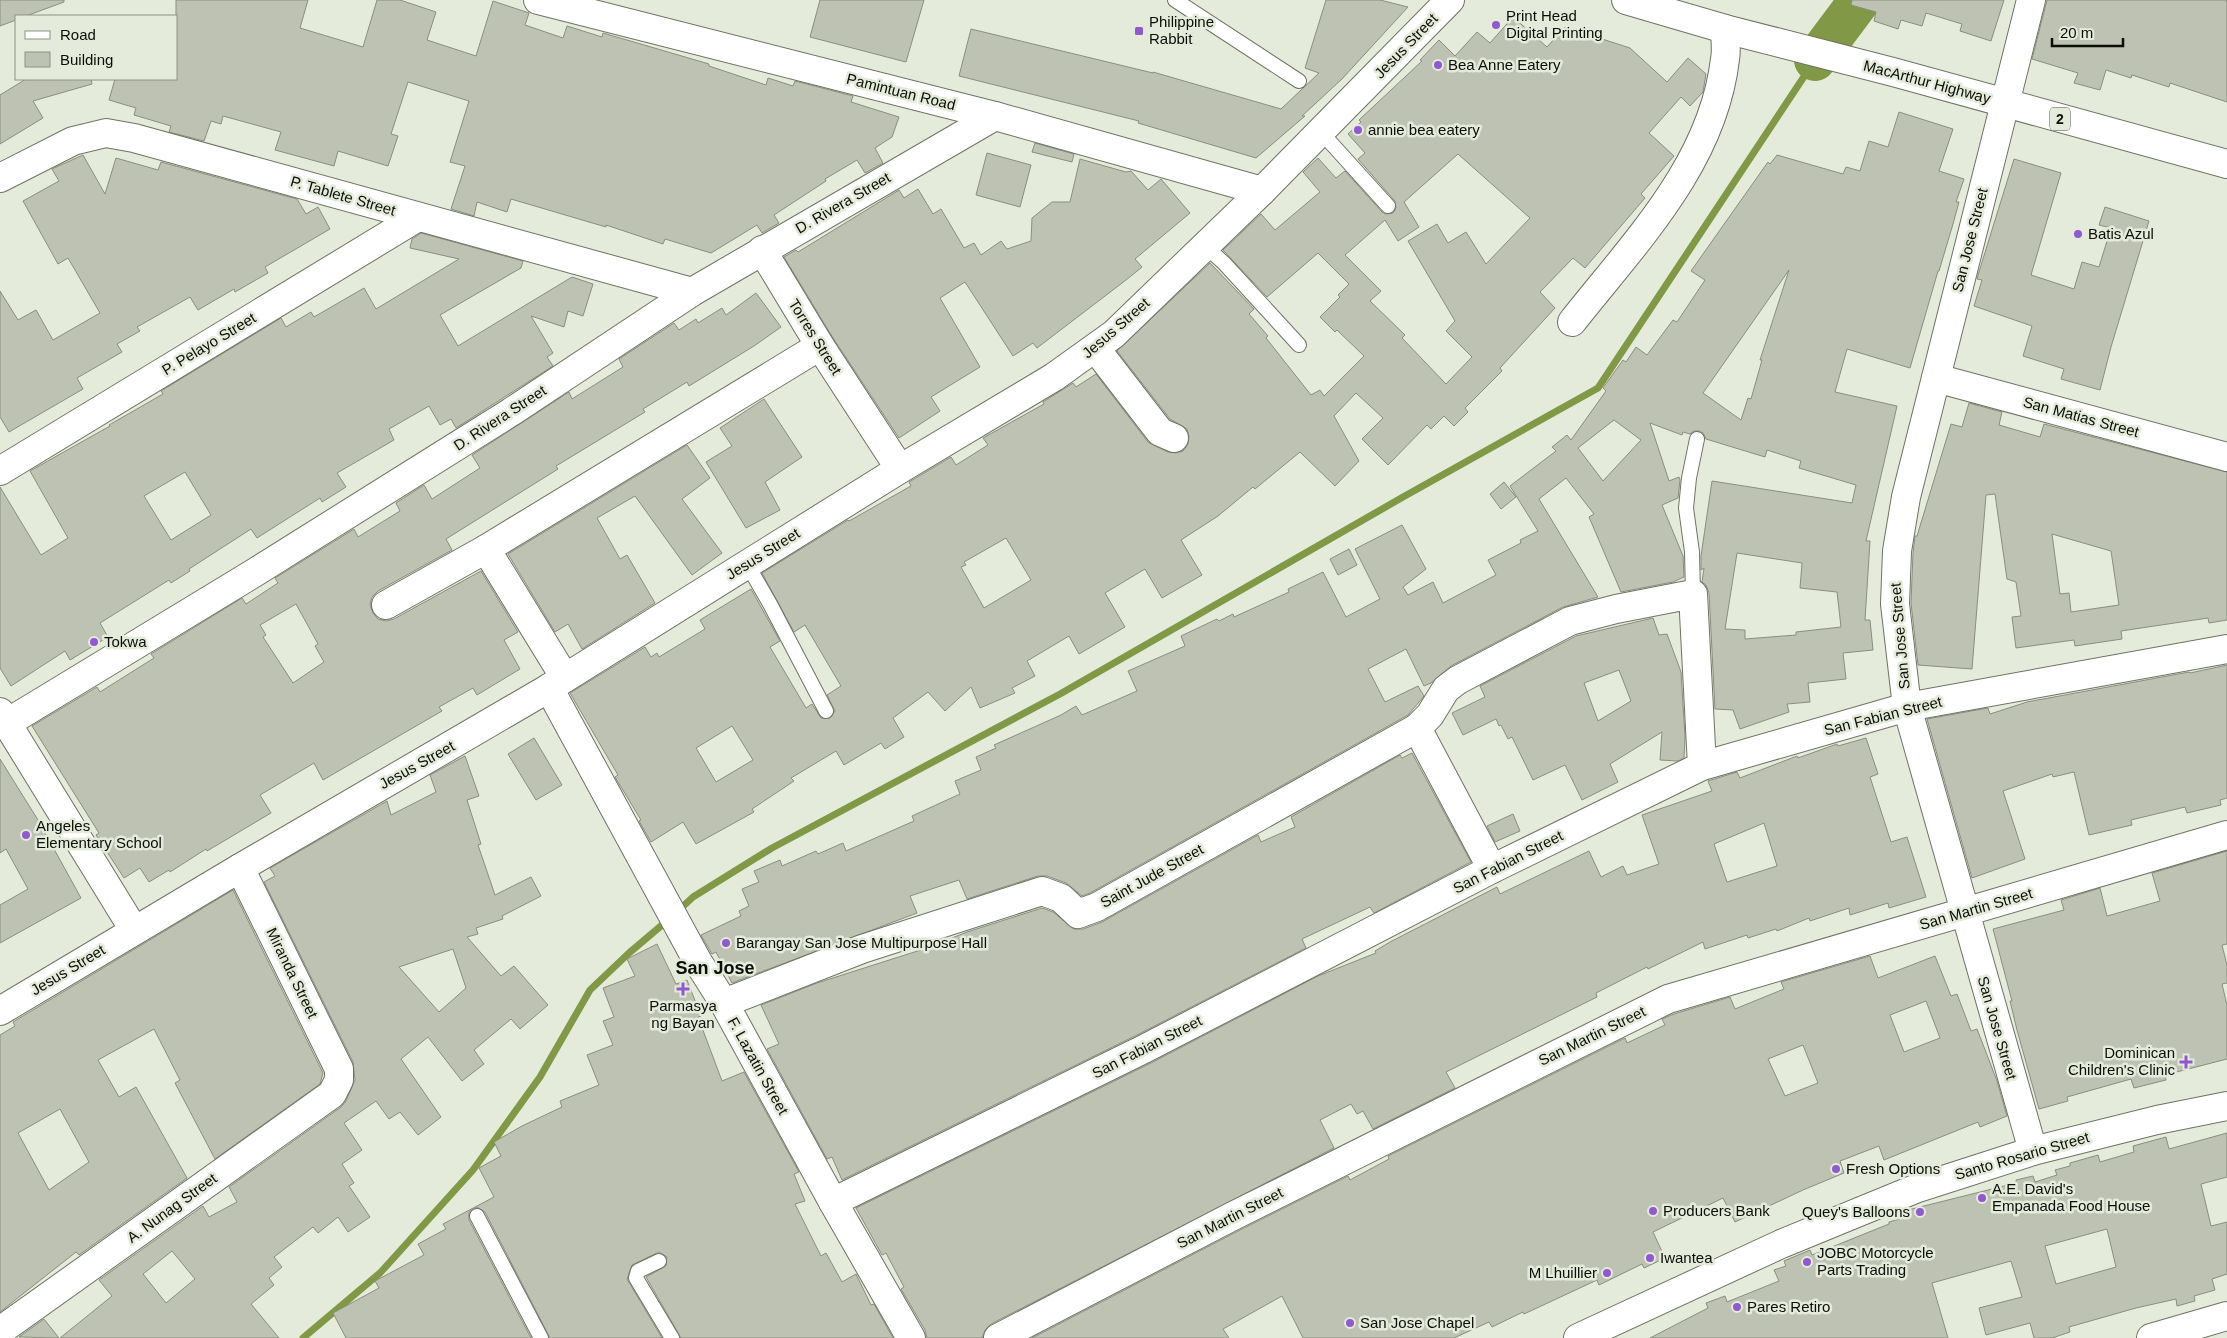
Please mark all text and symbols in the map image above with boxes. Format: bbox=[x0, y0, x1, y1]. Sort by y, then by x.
place label: Print Head Digital Printing bbox=[1506, 7, 1603, 41]
street label: Jesus Street bbox=[1371, 9, 1441, 82]
place label: Philippine Rabbit bbox=[1149, 13, 1214, 47]
legend bbox=[15, 15, 178, 80]
scale bar bbox=[2052, 15, 2123, 47]
marker: Print Head Digital Printing bbox=[1490, 19, 1502, 31]
text: 20 m bbox=[2060, 24, 2093, 41]
marker: Philippine Rabbit bbox=[1133, 25, 1145, 37]
text: Road bbox=[60, 26, 96, 43]
text: Building bbox=[60, 51, 113, 68]
place label: Bea Anne Eatery bbox=[1448, 56, 1561, 73]
street label: MacArthur Highway bbox=[1862, 56, 1993, 107]
marker: Bea Anne Eatery bbox=[1432, 59, 1444, 71]
street label: Pamintuan Road bbox=[845, 70, 957, 113]
road number: 2 bbox=[2050, 108, 2070, 130]
place label: annie bea eatery bbox=[1368, 121, 1480, 138]
marker: annie bea eatery bbox=[1352, 124, 1364, 136]
street label: D. Rivera Street bbox=[792, 168, 894, 237]
street label: P. Tablete Street bbox=[289, 172, 399, 219]
street label: San Jose Street bbox=[1948, 185, 1991, 294]
place label: Batis Azul bbox=[2088, 225, 2154, 242]
marker: Batis Azul bbox=[2072, 228, 2084, 240]
street label: Jesus Street bbox=[1079, 293, 1153, 361]
street label: Torres Street bbox=[785, 296, 846, 378]
street label: P. Pelayo Street bbox=[159, 308, 259, 378]
street label: D. Rivera Street bbox=[450, 381, 550, 454]
street label: San Matias Street bbox=[2021, 393, 2142, 440]
street label: Jesus Street bbox=[723, 524, 803, 583]
street label: San Jose Street bbox=[1886, 581, 1913, 690]
place label: Tokwa bbox=[104, 633, 147, 650]
marker: Tokwa bbox=[88, 636, 100, 648]
street label: San Fabian Street bbox=[1822, 692, 1944, 738]
street label: Jesus Street bbox=[376, 737, 458, 792]
place label: Angeles Elementary School bbox=[36, 817, 162, 851]
street label: San Fabian Street bbox=[1450, 826, 1566, 897]
marker: Angeles Elementary School bbox=[20, 829, 32, 841]
street label: Saint Jude Street bbox=[1097, 840, 1207, 911]
street label: San Martin Street bbox=[1917, 884, 2035, 933]
street label: Miranda Street bbox=[263, 925, 322, 1021]
place label: Barangay San Jose Multipurpose Hall bbox=[736, 934, 987, 951]
marker: Barangay San Jose Multipurpose Hall bbox=[720, 937, 732, 949]
street label: Jesus Street bbox=[28, 940, 109, 998]
district label: San Jose bbox=[675, 958, 755, 978]
street label: San Jose Street bbox=[1975, 974, 2021, 1082]
marker: Parmasya ng Bayan bbox=[677, 983, 689, 995]
place label: Parmasya ng Bayan bbox=[649, 997, 717, 1031]
street label: San Martin Street bbox=[1536, 1002, 1649, 1069]
street label: San Fabian Street bbox=[1089, 1011, 1205, 1082]
street label: F. Lazatin Street bbox=[725, 1014, 793, 1118]
place label: Dominican Children's Clinic bbox=[2068, 1044, 2175, 1078]
marker: Dominican Children's Clinic bbox=[2179, 1055, 2193, 1069]
street label: Santo Rosario Street bbox=[1953, 1128, 2092, 1183]
place label: Fresh Options bbox=[1846, 1160, 1940, 1177]
marker: Fresh Options bbox=[1830, 1163, 1842, 1175]
street label: A. Nunag Street bbox=[124, 1169, 221, 1246]
place label: A.E. David's Empanada Food House bbox=[1992, 1180, 2150, 1214]
street label: San Martin Street bbox=[1174, 1183, 1286, 1252]
marker: A.E. David's Empanada Food House bbox=[1976, 1192, 1988, 1204]
place label: Producers Bank bbox=[1663, 1202, 1770, 1219]
place label: Quey's Balloons bbox=[1802, 1203, 1910, 1220]
marker: Producers Bank bbox=[1647, 1205, 1659, 1217]
marker: Quey's Balloons bbox=[1914, 1206, 1926, 1218]
place label: JOBC Motorcycle Parts Trading bbox=[1817, 1244, 1934, 1278]
place label: Iwantea bbox=[1660, 1249, 1713, 1266]
marker: Iwantea bbox=[1644, 1252, 1656, 1264]
marker: JOBC Motorcycle Parts Trading bbox=[1801, 1256, 1813, 1268]
place label: M Lhuillier bbox=[1529, 1264, 1597, 1281]
marker: M Lhuillier bbox=[1601, 1267, 1613, 1279]
place label: Pares Retiro bbox=[1747, 1298, 1830, 1315]
marker: Pares Retiro bbox=[1731, 1301, 1743, 1313]
place label: San Jose Chapel bbox=[1360, 1314, 1474, 1331]
marker: San Jose Chapel bbox=[1344, 1317, 1356, 1329]

